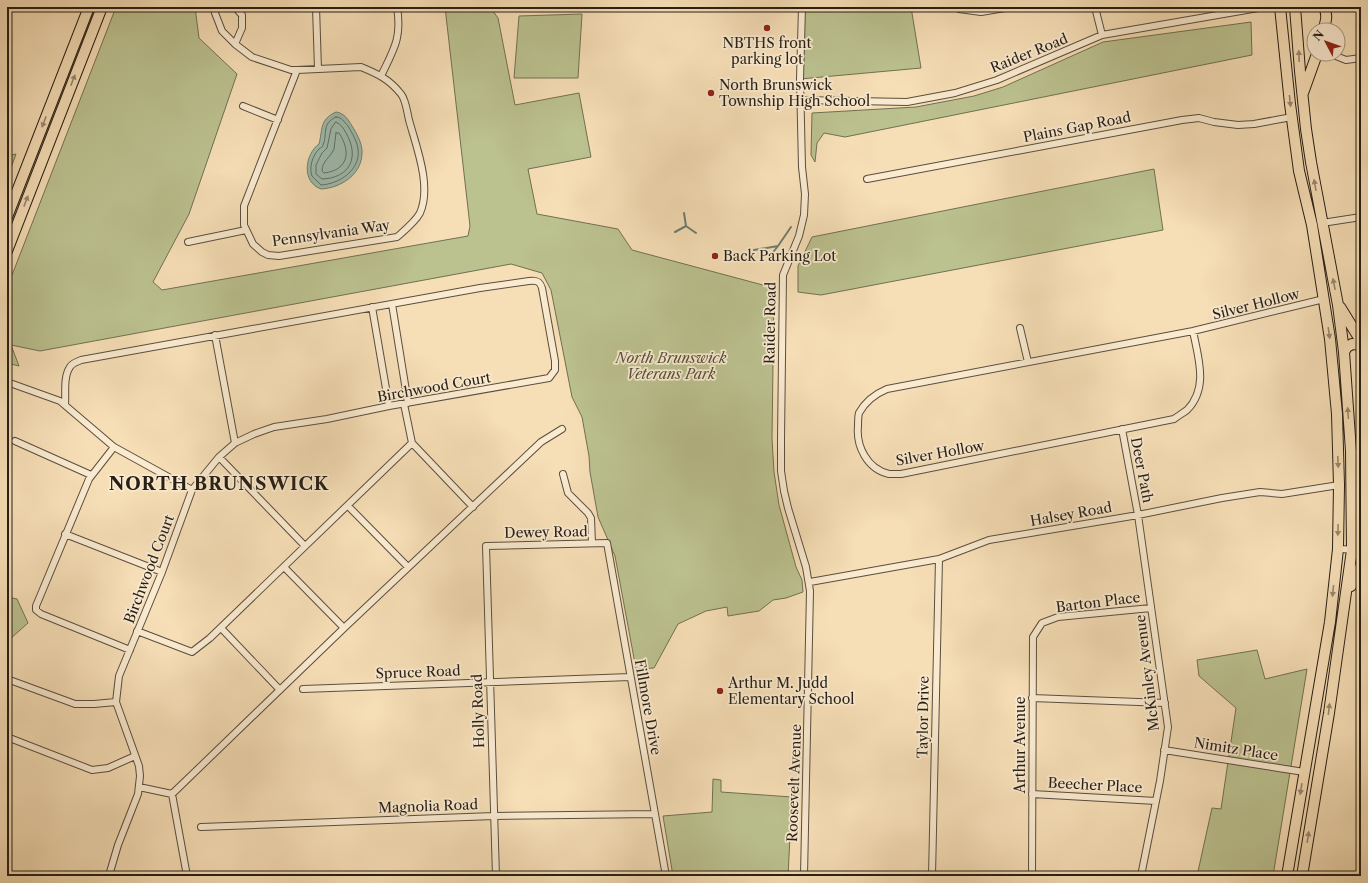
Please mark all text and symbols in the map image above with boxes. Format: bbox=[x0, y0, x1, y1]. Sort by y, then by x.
north arrow bbox=[1306, 22, 1346, 62]
marker: NBTHS front parking lot bbox=[762, 23, 772, 33]
text: N bbox=[1310, 27, 1327, 44]
street label: Raider Road bbox=[988, 29, 1071, 77]
place label: NBTHS front parking lot bbox=[723, 34, 812, 68]
one-way arrow bbox=[1296, 49, 1302, 62]
one-way arrow bbox=[71, 74, 77, 86]
place label: North Brunswick Township High School bbox=[719, 76, 870, 110]
marker: North Brunswick Township High School bbox=[706, 88, 716, 98]
one-way arrow bbox=[1287, 95, 1293, 107]
street label: Plains Gap Road bbox=[1022, 108, 1133, 146]
one-way arrow bbox=[40, 116, 46, 128]
one-way arrow bbox=[1312, 179, 1318, 191]
one-way arrow bbox=[24, 195, 30, 207]
street label: Pennsylvania Way bbox=[271, 216, 391, 250]
place label: Back Parking Lot bbox=[723, 247, 836, 265]
marker: Back Parking Lot bbox=[710, 251, 720, 261]
one-way arrow bbox=[1330, 278, 1336, 291]
street label: Raider Road bbox=[760, 281, 780, 364]
street label: Silver Hollow bbox=[1210, 284, 1302, 324]
one-way arrow bbox=[1326, 327, 1332, 339]
park label: North Brunswick Veterans Park bbox=[615, 349, 727, 383]
street label: Birchwood Court bbox=[376, 368, 492, 406]
one-way arrow bbox=[1345, 407, 1352, 419]
street label: Silver Hollow bbox=[894, 436, 986, 470]
street label: Deer Path bbox=[1127, 436, 1157, 505]
one-way arrow bbox=[1335, 456, 1342, 468]
district label: NORTH BRUNSWICK bbox=[109, 473, 329, 495]
street label: Halsey Road bbox=[1029, 498, 1114, 530]
street label: Birchwood Court bbox=[120, 512, 178, 626]
street label: Dewey Road bbox=[504, 522, 588, 542]
one-way arrow bbox=[1335, 524, 1341, 537]
one-way arrow bbox=[1330, 585, 1337, 597]
street label: Barton Place bbox=[1055, 588, 1141, 616]
street label: McKinley Avenue bbox=[1131, 614, 1163, 732]
street label: Fillmore Drive bbox=[631, 658, 665, 756]
street label: Spruce Road bbox=[375, 662, 461, 682]
street label: Holly Road bbox=[468, 673, 488, 748]
place label: Arthur M. Judd Elementary School bbox=[727, 674, 854, 708]
street label: Taylor Drive bbox=[913, 676, 933, 758]
marker: Arthur M. Judd Elementary School bbox=[715, 686, 725, 696]
street label: Arthur Avenue bbox=[1011, 696, 1029, 795]
one-way arrow bbox=[1326, 703, 1332, 715]
street label: Roosevelt Avenue bbox=[783, 724, 805, 842]
street label: Nimitz Place bbox=[1193, 733, 1279, 765]
street label: Beecher Place bbox=[1047, 774, 1143, 796]
one-way arrow bbox=[1298, 783, 1304, 795]
street label: Magnolia Road bbox=[378, 795, 479, 817]
one-way arrow bbox=[1305, 831, 1311, 844]

